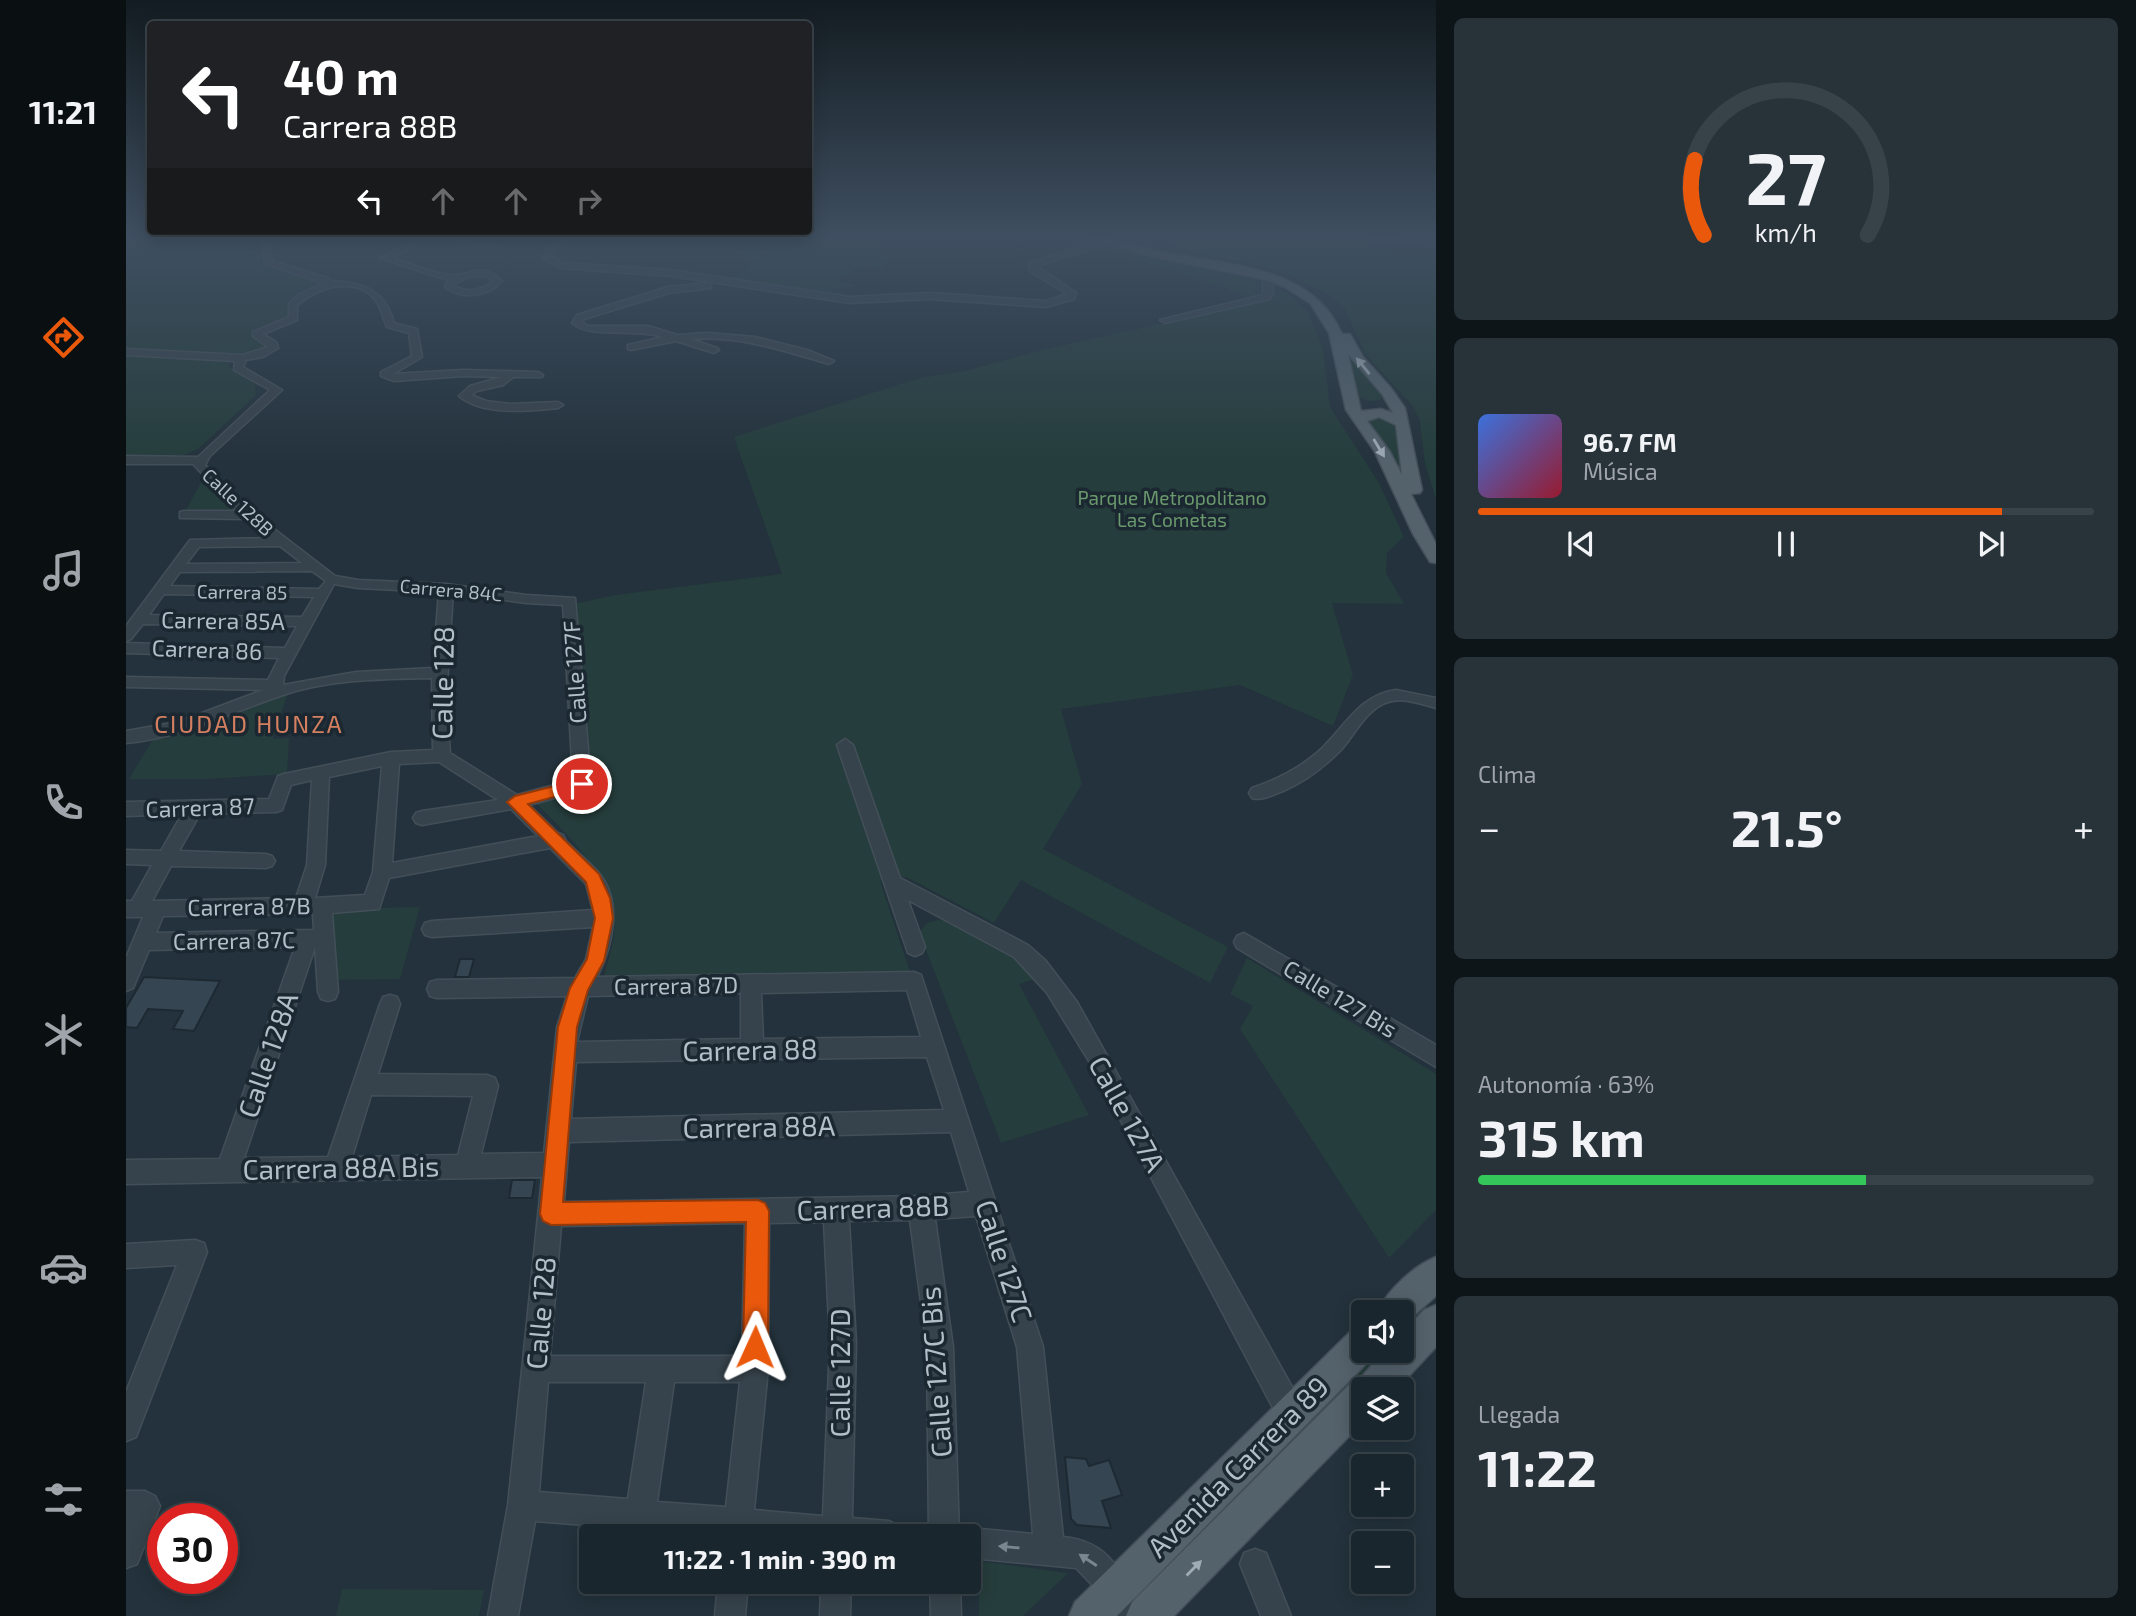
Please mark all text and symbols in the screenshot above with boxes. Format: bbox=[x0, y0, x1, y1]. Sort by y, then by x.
text: 40 m bbox=[283, 46, 399, 105]
icon: left bbox=[168, 49, 259, 140]
text: 11:21 bbox=[29, 92, 97, 130]
text: Carrera 88B bbox=[283, 106, 457, 144]
text: 27 bbox=[1746, 132, 1826, 220]
icon: left bbox=[351, 182, 389, 220]
icon: ahead bbox=[424, 182, 462, 220]
icon: ahead bbox=[497, 182, 535, 220]
icon: right bbox=[570, 182, 608, 220]
text: km/h bbox=[1755, 217, 1817, 247]
icon: directions bbox=[39, 313, 88, 362]
one-way arrow bbox=[1355, 358, 1370, 376]
text: 96.7 FM bbox=[1583, 426, 1677, 457]
one-way arrow bbox=[1373, 438, 1386, 457]
text: Música bbox=[1583, 457, 1658, 485]
street label: Calle 128B bbox=[198, 463, 279, 540]
park label: Parque Metropolitano Las Cometas bbox=[1077, 486, 1267, 531]
icon: previous bbox=[1562, 525, 1600, 563]
icon: pause bbox=[1767, 525, 1805, 563]
icon: next bbox=[1972, 525, 2010, 563]
icon: music bbox=[39, 546, 88, 595]
street label: Carrera 84C bbox=[399, 574, 503, 605]
street label: Carrera 85 bbox=[197, 579, 287, 604]
street label: Carrera 85A bbox=[161, 605, 286, 635]
street label: Calle 127F bbox=[556, 620, 592, 724]
street label: Calle 128 bbox=[424, 626, 460, 740]
street label: Carrera 86 bbox=[151, 633, 263, 665]
district label: CIUDAD HUNZA bbox=[154, 709, 344, 738]
pin bbox=[552, 754, 612, 814]
text: Clima bbox=[1478, 760, 1536, 788]
icon: arrive bbox=[563, 765, 601, 803]
icon: phone bbox=[39, 778, 88, 827]
street label: Carrera 87 bbox=[145, 791, 255, 823]
text: 21.5° bbox=[1731, 795, 1843, 857]
text: − bbox=[1478, 804, 1500, 850]
text: + bbox=[2073, 804, 2094, 850]
street label: Carrera 87B bbox=[187, 891, 311, 921]
street label: Carrera 87C bbox=[173, 925, 295, 955]
street label: Calle 127 Bis bbox=[1279, 953, 1402, 1043]
street label: Carrera 87D bbox=[614, 970, 738, 1000]
street label: Calle 128A bbox=[230, 987, 305, 1122]
icon: climate bbox=[39, 1010, 88, 1059]
street label: Carrera 88 bbox=[682, 1031, 818, 1067]
street label: Calle 127A bbox=[1082, 1050, 1174, 1178]
text: Autonomía · 63% bbox=[1478, 1070, 1654, 1098]
text: 315 km bbox=[1478, 1105, 1645, 1167]
street label: Carrera 88A bbox=[682, 1108, 836, 1144]
street label: Carrera 88A Bis bbox=[242, 1148, 440, 1186]
street label: Carrera 88B bbox=[796, 1187, 950, 1227]
street label: Calle 127C bbox=[969, 1195, 1041, 1326]
icon: car bbox=[39, 1243, 88, 1292]
street label: Calle 128 bbox=[518, 1255, 562, 1371]
street label: Calle 127C Bis bbox=[912, 1285, 958, 1459]
map controls bbox=[1351, 1300, 1414, 1594]
button: sound bbox=[1351, 1300, 1414, 1363]
street label: Calle 127D bbox=[822, 1308, 856, 1438]
position arrow bbox=[718, 1310, 792, 1384]
street label: Avenida Carrera 89 bbox=[1140, 1369, 1335, 1564]
button: layers bbox=[1351, 1377, 1414, 1440]
text: Llegada bbox=[1478, 1400, 1560, 1428]
text: 11:22 bbox=[1478, 1435, 1597, 1497]
button: + bbox=[1351, 1454, 1414, 1517]
icon: filters bbox=[39, 1475, 88, 1524]
speed limit sign: 30 bbox=[147, 1503, 238, 1594]
button: − bbox=[1351, 1531, 1414, 1594]
one-way arrow bbox=[998, 1541, 1020, 1552]
text: 11:22 · 1 min · 390 m bbox=[664, 1543, 896, 1574]
one-way arrow bbox=[1078, 1553, 1098, 1566]
one-way arrow bbox=[1186, 1559, 1203, 1576]

